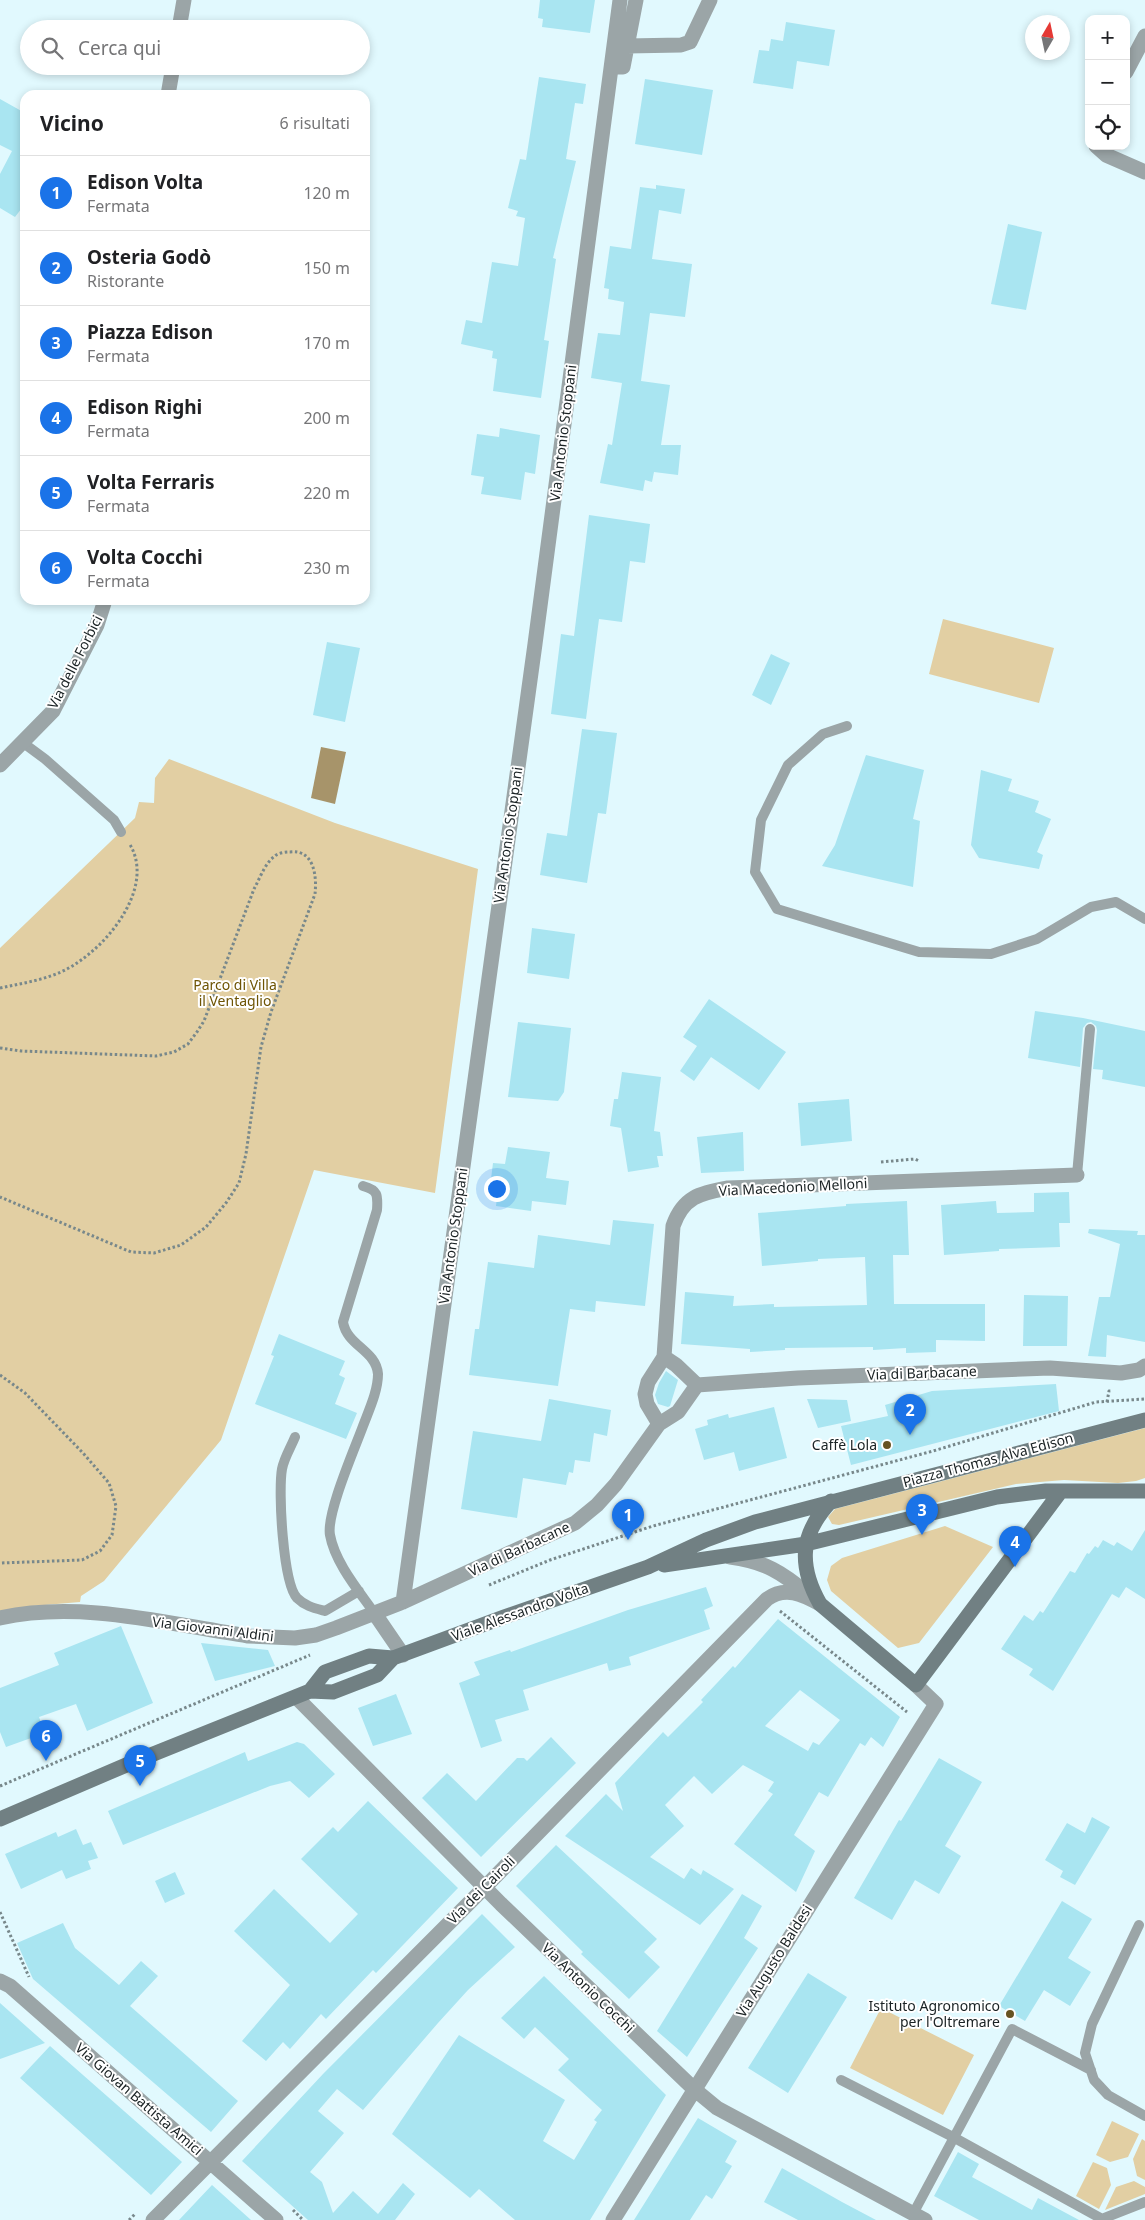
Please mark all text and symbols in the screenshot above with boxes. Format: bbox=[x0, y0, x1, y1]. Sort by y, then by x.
north arrow bbox=[1025, 15, 1070, 60]
map controls bbox=[1085, 15, 1130, 150]
button: + bbox=[1085, 15, 1130, 60]
search box bbox=[20, 20, 370, 75]
icon: search bbox=[38, 34, 66, 62]
text: Cerca qui bbox=[78, 35, 161, 61]
button: − bbox=[1085, 60, 1130, 105]
button: locate bbox=[1085, 105, 1130, 150]
text: Vicino bbox=[40, 109, 104, 137]
text: 6 risultati bbox=[280, 112, 350, 134]
text: Edison Volta bbox=[87, 169, 203, 195]
text: 1 bbox=[51, 182, 61, 204]
text: 120 m bbox=[303, 182, 350, 204]
text: Fermata bbox=[87, 195, 150, 217]
text: Osteria Godò bbox=[87, 244, 211, 270]
text: 2 bbox=[51, 257, 61, 279]
text: 150 m bbox=[303, 257, 350, 279]
text: Ristorante bbox=[87, 270, 164, 292]
text: Piazza Edison bbox=[87, 319, 213, 345]
text: 3 bbox=[51, 332, 61, 354]
text: 170 m bbox=[303, 332, 350, 354]
text: Fermata bbox=[87, 345, 150, 367]
street label: Via Antonio Stoppani bbox=[545, 364, 580, 502]
text: Edison Righi bbox=[87, 394, 202, 420]
text: 4 bbox=[51, 407, 61, 429]
text: 200 m bbox=[303, 407, 350, 429]
text: Fermata bbox=[87, 420, 150, 442]
text: Volta Ferraris bbox=[87, 469, 215, 495]
text: 5 bbox=[51, 482, 61, 504]
text: 220 m bbox=[303, 482, 350, 504]
text: Fermata bbox=[87, 495, 150, 517]
text: Volta Cocchi bbox=[87, 544, 203, 570]
text: 6 bbox=[51, 557, 61, 579]
text: 230 m bbox=[303, 557, 350, 579]
text: Fermata bbox=[87, 570, 150, 592]
street label: Via delle Forbici bbox=[43, 612, 106, 712]
street label: Via Antonio Stoppani bbox=[489, 765, 526, 904]
park label: Parco di Villa il Ventaglio bbox=[193, 975, 277, 1010]
street label: Via Antonio Stoppani bbox=[434, 1166, 471, 1305]
street label: Via Macedonio Melloni bbox=[718, 1173, 868, 1200]
your location bbox=[484, 1176, 510, 1202]
street label: Via di Barbacane bbox=[867, 1361, 977, 1384]
pin: 2 bbox=[894, 1394, 926, 1435]
street label: Piazza Thomas Alva Edison bbox=[901, 1428, 1075, 1491]
place label: Caffè Lola bbox=[812, 1435, 877, 1454]
marker: Caffè Lola bbox=[881, 1439, 893, 1451]
pin: 3 bbox=[906, 1494, 938, 1535]
pin: 1 bbox=[612, 1499, 644, 1540]
street label: Via di Barbacane bbox=[465, 1517, 573, 1580]
pin: 4 bbox=[999, 1526, 1031, 1567]
street label: Viale Alessandro Volta bbox=[449, 1578, 591, 1645]
street label: Via Giovanni Aldini bbox=[151, 1612, 275, 1645]
pin: 6 bbox=[30, 1720, 62, 1761]
pin: 5 bbox=[124, 1745, 156, 1786]
street label: Via dei Cairoli bbox=[443, 1852, 519, 1928]
street label: Via Augusto Baldesi bbox=[731, 1901, 816, 2021]
street label: Via Antonio Cocchi bbox=[538, 1938, 639, 2037]
place label: Istituto Agronomico per l'Oltremare bbox=[868, 1996, 1000, 2031]
marker: Istituto Agronomico per l'Oltremare bbox=[1004, 2008, 1016, 2020]
street label: Via Giovan Battista Amici bbox=[72, 2038, 207, 2159]

